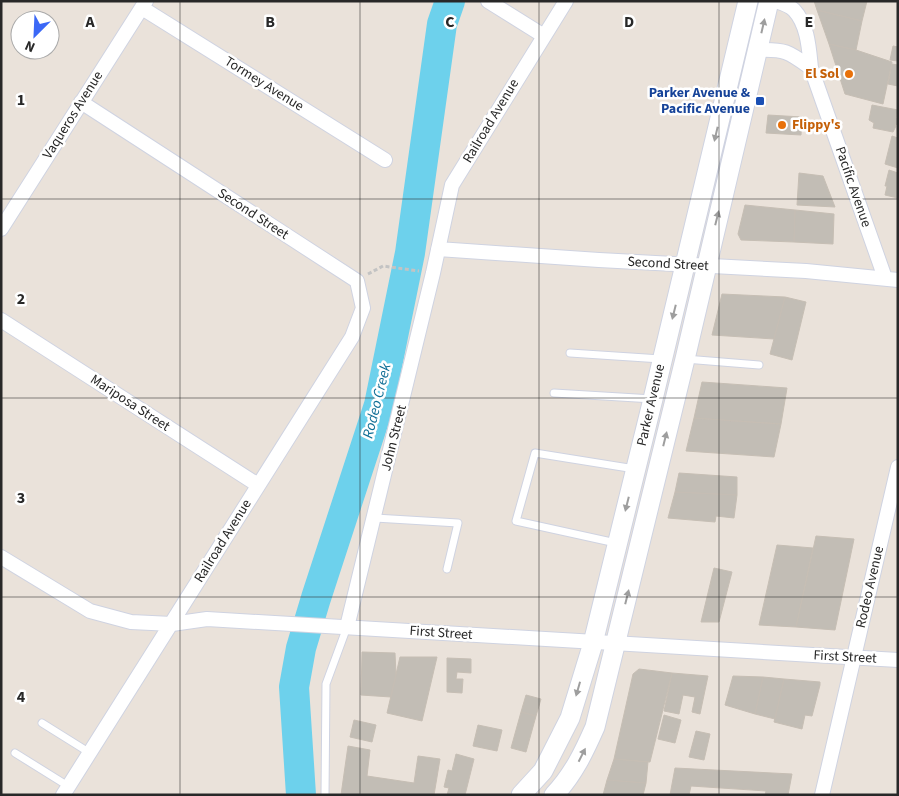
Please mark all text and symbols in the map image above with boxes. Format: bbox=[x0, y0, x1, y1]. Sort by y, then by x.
north arrow bbox=[10, 10, 60, 60]
text: A bbox=[84, 11, 95, 33]
text: B bbox=[265, 11, 275, 33]
text: C bbox=[445, 11, 455, 33]
text: D bbox=[624, 11, 634, 33]
text: E bbox=[805, 11, 813, 33]
one-way arrow bbox=[759, 19, 767, 34]
text: N bbox=[22, 35, 38, 57]
street label: Tormey Avenue bbox=[220, 52, 308, 116]
place label: El Sol bbox=[805, 64, 839, 84]
street label: Vaqueros Avenue bbox=[38, 67, 108, 163]
marker: El Sol bbox=[843, 68, 855, 80]
street label: Railroad Avenue bbox=[458, 75, 524, 167]
place label: Parker Avenue & Pacific Avenue bbox=[649, 83, 751, 119]
text: 1 bbox=[17, 89, 25, 111]
marker: Parker Avenue & Pacific Avenue bbox=[754, 95, 766, 107]
place label: Flippy's bbox=[792, 115, 841, 135]
marker: Flippy's bbox=[776, 119, 788, 131]
one-way arrow bbox=[712, 126, 720, 141]
street label: Pacific Avenue bbox=[830, 144, 876, 230]
street label: Second Street bbox=[213, 183, 293, 245]
one-way arrow bbox=[713, 211, 721, 226]
street label: Second Street bbox=[627, 252, 709, 276]
text: 2 bbox=[17, 288, 25, 310]
one-way arrow bbox=[669, 305, 677, 320]
water label: Rodeo Creek bbox=[358, 360, 397, 441]
street label: Parker Avenue bbox=[632, 362, 670, 448]
street label: Mariposa Street bbox=[86, 370, 174, 436]
street label: John Street bbox=[376, 403, 412, 473]
one-way arrow bbox=[661, 431, 669, 446]
text: 3 bbox=[17, 487, 25, 509]
street label: Railroad Avenue bbox=[189, 495, 257, 587]
one-way arrow bbox=[623, 497, 631, 512]
street label: Rodeo Avenue bbox=[851, 544, 889, 630]
one-way arrow bbox=[623, 589, 631, 604]
street label: First Street bbox=[409, 621, 474, 645]
street label: First Street bbox=[813, 645, 877, 669]
one-way arrow bbox=[574, 682, 582, 697]
text: 4 bbox=[17, 686, 26, 708]
one-way arrow bbox=[578, 748, 586, 763]

